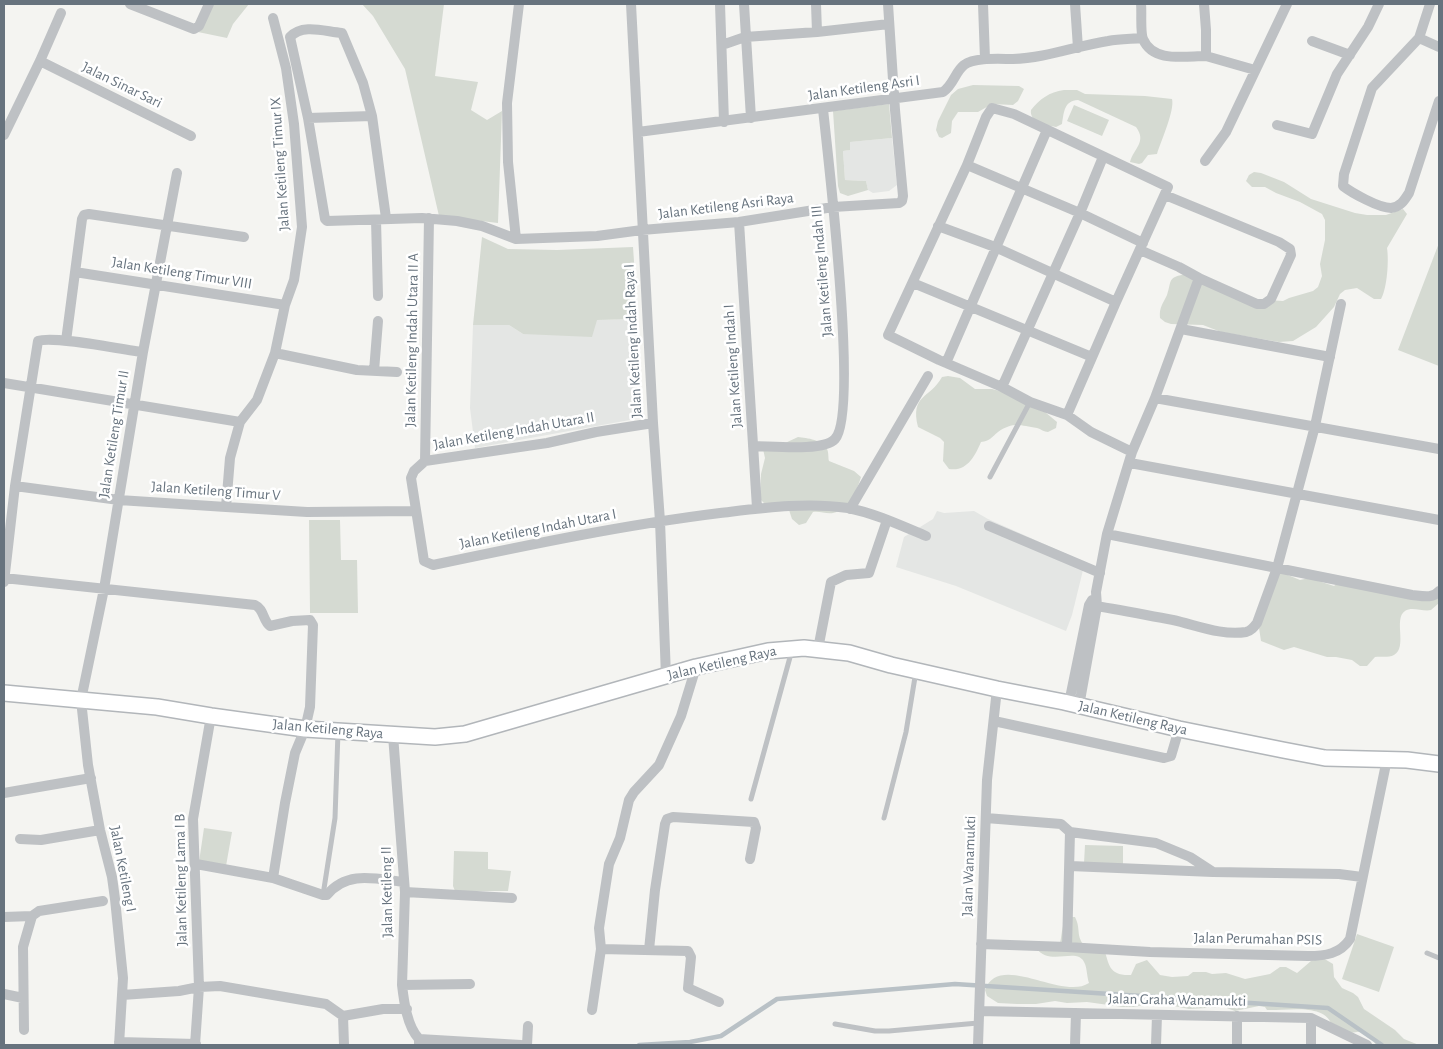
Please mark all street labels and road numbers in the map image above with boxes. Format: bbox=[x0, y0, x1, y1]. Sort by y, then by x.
street label: Jalan Sinar Sari bbox=[79, 58, 165, 112]
street label: Jalan Ketileng Asri I bbox=[807, 71, 921, 105]
street label: Jalan Ketileng Timur IX bbox=[266, 97, 294, 231]
street label: Jalan Ketileng Asri Raya bbox=[657, 189, 795, 223]
street label: Jalan Ketileng Indah III bbox=[807, 204, 837, 338]
street label: Jalan Ketileng Timur VIII bbox=[111, 253, 253, 293]
street label: Jalan Ketileng Indah Utara II A bbox=[401, 253, 423, 427]
street label: Jalan Ketileng Indah Raya I bbox=[620, 264, 646, 418]
street label: Jalan Ketileng Indah I bbox=[720, 304, 746, 428]
street label: Jalan Ketileng Timur II bbox=[95, 369, 133, 499]
street label: Jalan Ketileng Indah Utara II bbox=[432, 408, 596, 454]
street label: Jalan Ketileng Timur V bbox=[151, 478, 281, 504]
street label: Jalan Ketileng Indah Utara I bbox=[458, 505, 618, 553]
street label: Jalan Ketileng Raya bbox=[666, 642, 778, 684]
street label: Jalan Ketileng Raya bbox=[1077, 697, 1189, 739]
street label: Jalan Ketileng Raya bbox=[272, 715, 384, 743]
street label: Jalan Ketileng Lama I B bbox=[171, 814, 191, 946]
street label: Jalan Wanamukti bbox=[958, 815, 980, 917]
street label: Jalan Ketileng I bbox=[106, 824, 140, 914]
street label: Jalan Ketileng II bbox=[377, 846, 397, 938]
street label: Jalan Perumahan PSIS bbox=[1194, 929, 1322, 949]
street label: Jalan Graha Wanamukti bbox=[1108, 990, 1246, 1010]

